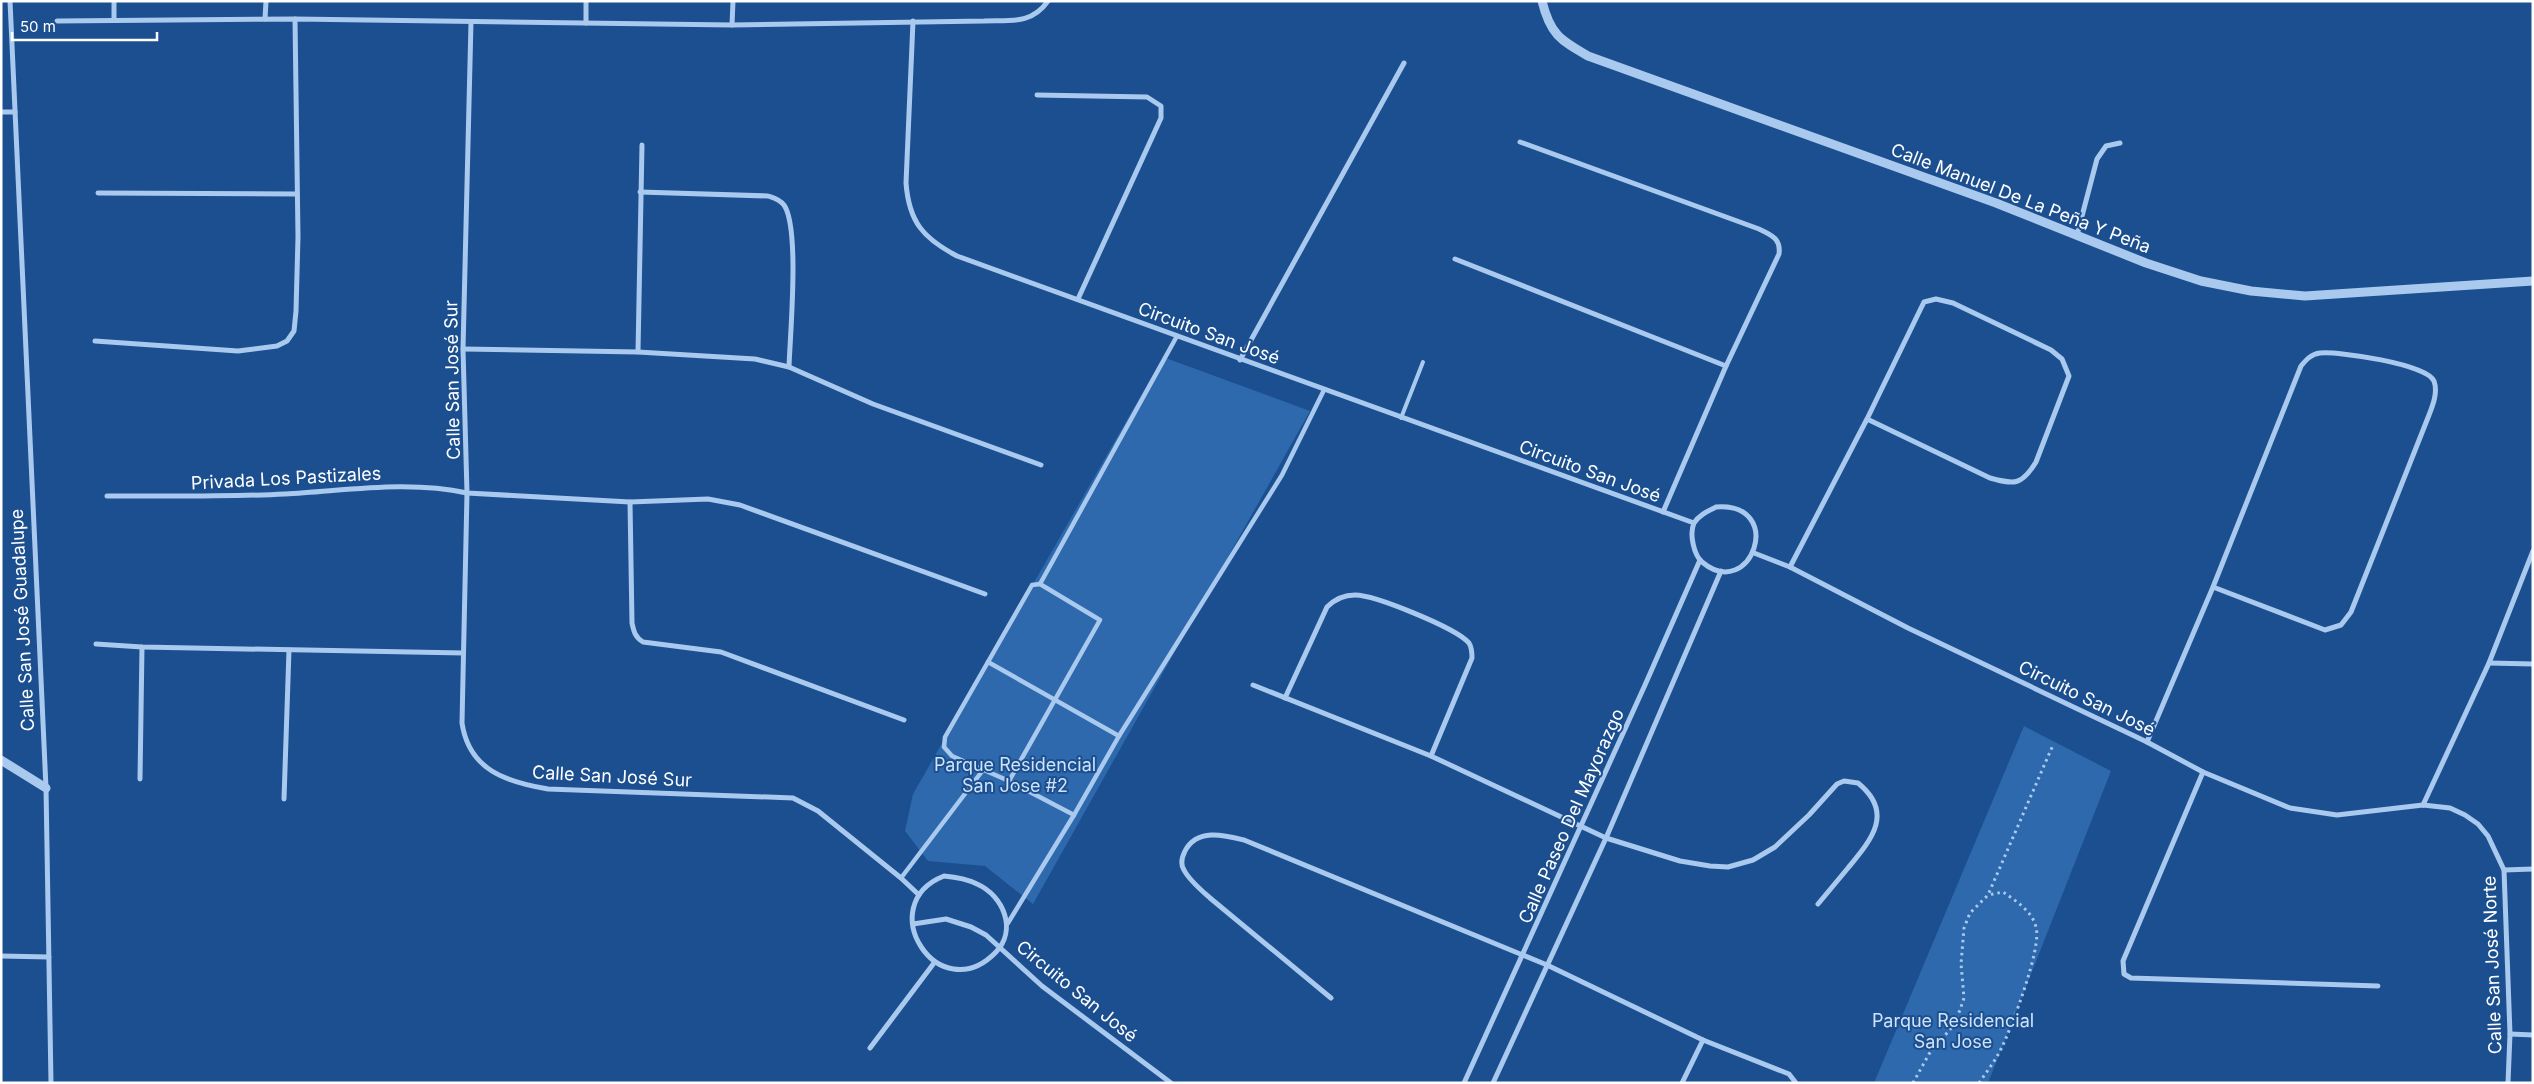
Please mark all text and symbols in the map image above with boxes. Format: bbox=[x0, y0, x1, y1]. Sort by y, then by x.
scale bar bbox=[12, 10, 158, 42]
text: 50 m bbox=[20, 17, 56, 36]
street label: Calle Manuel De La Peña Y Peña bbox=[1888, 139, 2154, 257]
street label: Circuito San José bbox=[1135, 298, 1283, 368]
street label: Calle San José Sur bbox=[440, 300, 464, 460]
street label: Circuito San José bbox=[1516, 436, 1664, 506]
street label: Privada Los Pastizales bbox=[190, 463, 382, 493]
street label: Calle San José Guadalupe bbox=[6, 508, 38, 732]
street label: Circuito San José bbox=[2015, 656, 2159, 740]
street label: Calle Paseo Del Mayorazgo bbox=[1514, 705, 1628, 927]
park label: Parque Residencial San Jose #2 bbox=[934, 754, 1096, 796]
street label: Calle San José Sur bbox=[532, 761, 693, 791]
street label: Calle San José Norte bbox=[2478, 875, 2506, 1055]
street label: Circuito San José bbox=[1012, 936, 1142, 1046]
park label: Parque Residencial San Jose bbox=[1872, 1010, 2034, 1052]

